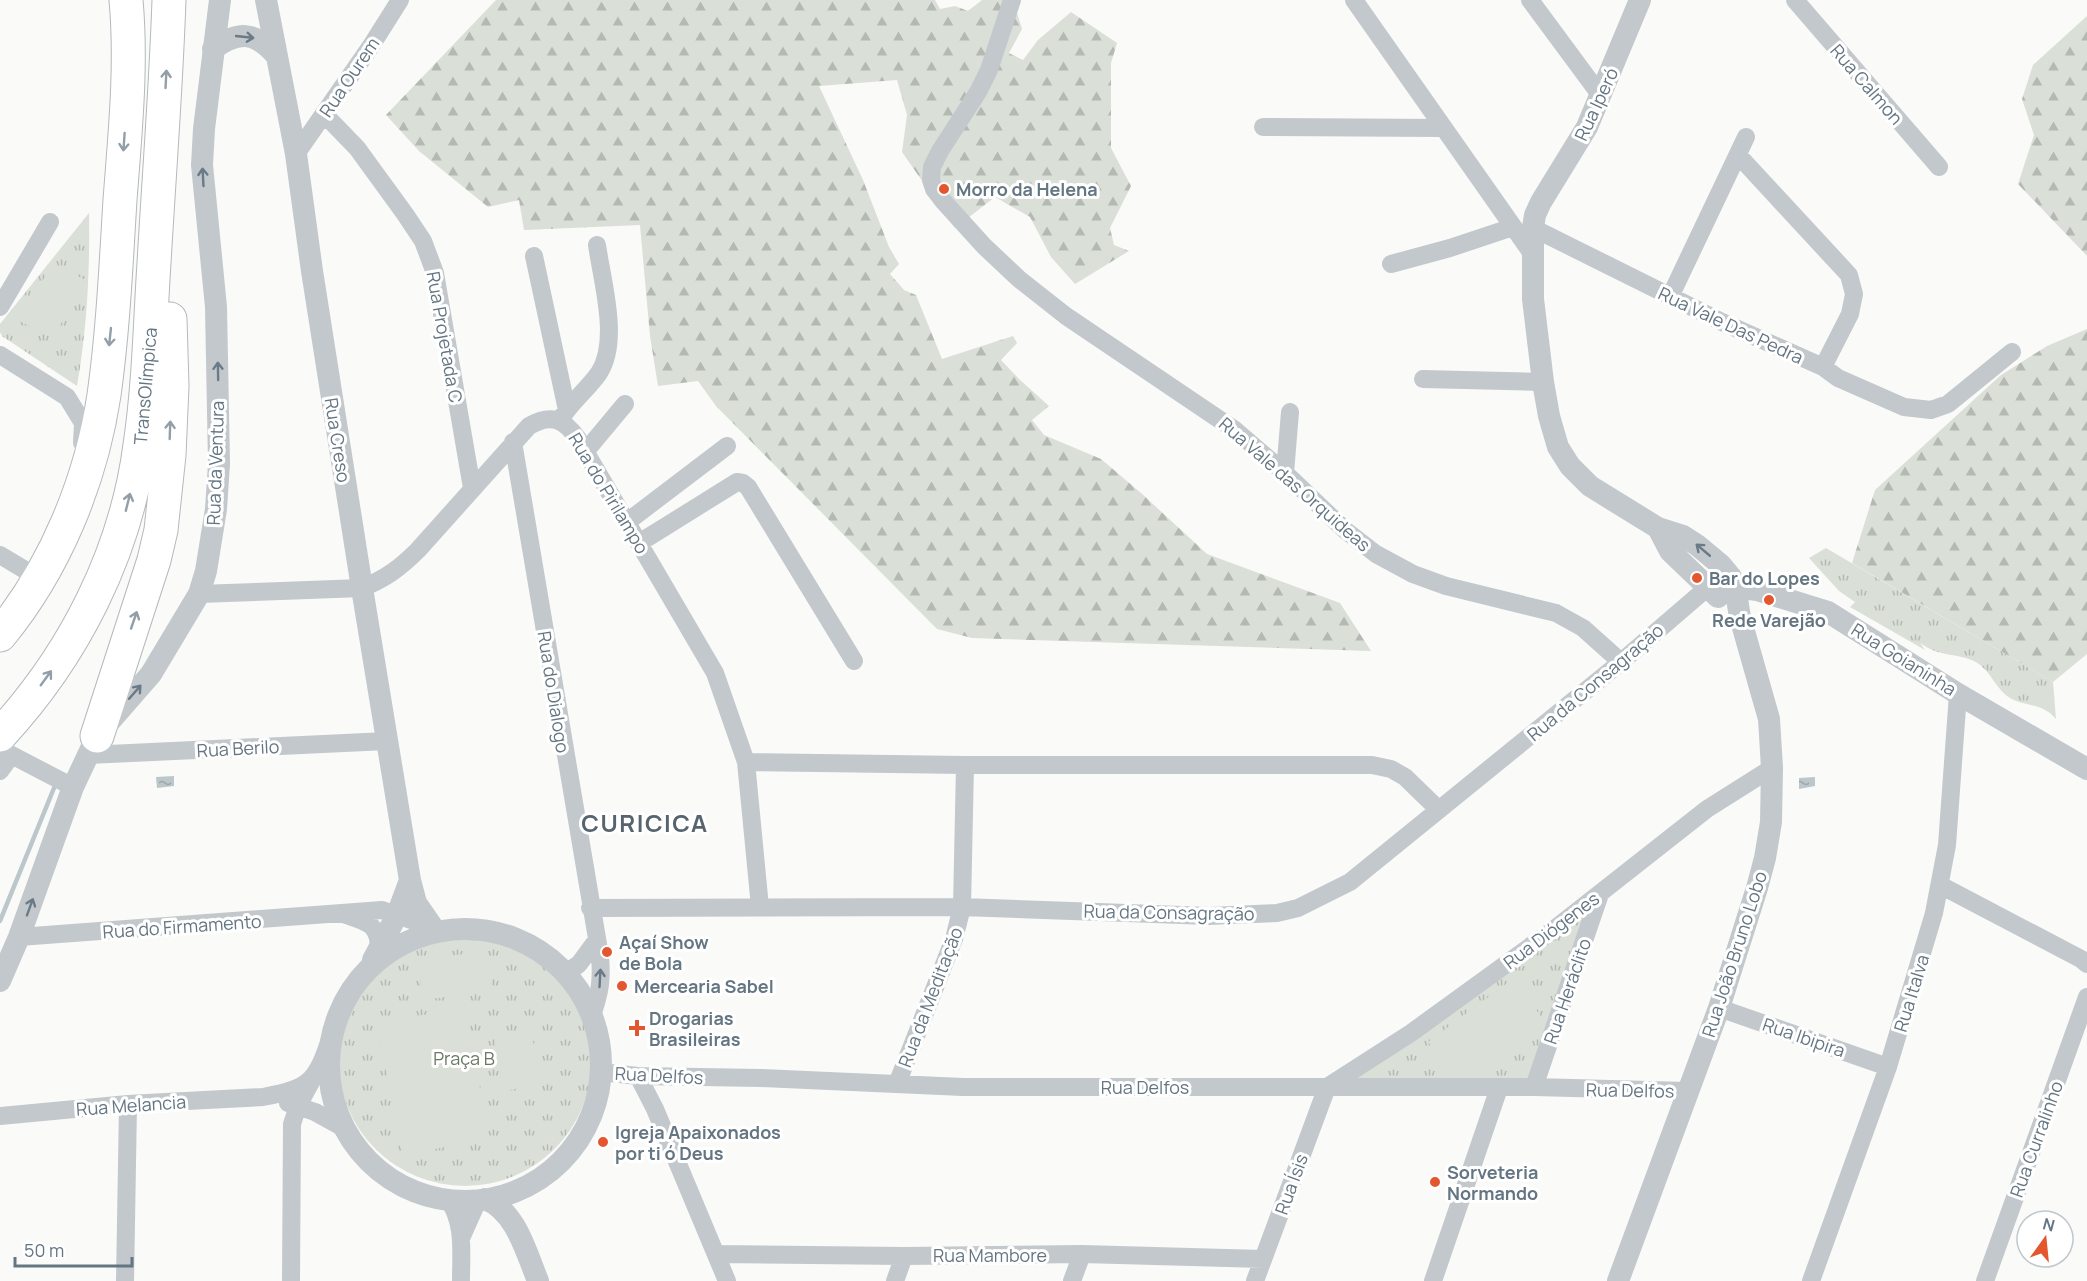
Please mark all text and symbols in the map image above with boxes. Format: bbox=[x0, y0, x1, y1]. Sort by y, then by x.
one-way arrow bbox=[235, 32, 255, 43]
street label: Rua Ourem bbox=[314, 32, 384, 122]
street label: Rua Calmon bbox=[1825, 39, 1909, 129]
street label: Rua Iperó bbox=[1569, 64, 1623, 144]
one-way arrow bbox=[160, 69, 171, 89]
one-way arrow bbox=[118, 132, 129, 152]
one-way arrow bbox=[198, 167, 209, 187]
place label: Morro da Helena bbox=[956, 177, 1098, 201]
marker: Morro da Helena bbox=[937, 182, 951, 196]
street label: Rua Projetada C bbox=[422, 269, 468, 405]
street label: Rua Vale Das Pedra bbox=[1655, 281, 1807, 369]
one-way arrow bbox=[104, 326, 115, 346]
street label: TransOlímpica bbox=[128, 326, 162, 446]
one-way arrow bbox=[212, 362, 224, 382]
street label: Rua Creso bbox=[319, 396, 357, 484]
street label: Rua da Ventura bbox=[201, 400, 229, 526]
street label: Rua Vale das Orquideas bbox=[1214, 412, 1376, 556]
one-way arrow bbox=[165, 420, 176, 440]
street label: Rua do Pirilampo bbox=[563, 428, 655, 558]
one-way arrow bbox=[122, 493, 134, 512]
one-way arrow bbox=[1696, 543, 1711, 557]
place label: Bar do Lopes bbox=[1709, 566, 1820, 590]
marker: Bar do Lopes bbox=[1690, 571, 1704, 585]
marker: Rede Varejão bbox=[1762, 593, 1776, 607]
place label: Rede Varejão bbox=[1712, 608, 1826, 632]
one-way arrow bbox=[129, 611, 140, 630]
street label: Rua Goianinha bbox=[1847, 617, 1961, 701]
street label: Rua da Consagração bbox=[1522, 618, 1668, 746]
street label: Rua do Dialogo bbox=[533, 629, 575, 755]
one-way arrow bbox=[40, 670, 52, 686]
one-way arrow bbox=[128, 685, 142, 700]
street label: Rua Berilo bbox=[196, 734, 280, 762]
district label: CURICICA bbox=[581, 806, 709, 839]
street label: Rua João Bruno Lobo bbox=[1696, 868, 1772, 1040]
street label: Rua Diógenes bbox=[1498, 886, 1604, 974]
one-way arrow bbox=[25, 898, 36, 917]
street label: Rua da Consagração bbox=[1083, 899, 1255, 925]
street label: Rua do Firmamento bbox=[102, 908, 262, 944]
street label: Rua da Meditação bbox=[892, 924, 968, 1070]
place label: Açaí Show de Bola bbox=[619, 930, 709, 975]
street label: Rua Heráclito bbox=[1538, 935, 1596, 1047]
marker: Açaí Show de Bola bbox=[600, 945, 614, 959]
street label: Rua Italva bbox=[1888, 951, 1934, 1035]
one-way arrow bbox=[595, 969, 606, 989]
place label: Mercearia Sabel bbox=[634, 974, 774, 998]
marker: Mercearia Sabel bbox=[615, 979, 629, 993]
place label: Drogarias Brasileiras bbox=[649, 1006, 741, 1051]
street label: Rua Ibipira bbox=[1760, 1012, 1848, 1062]
marker: Drogarias Brasileiras bbox=[630, 1021, 644, 1035]
park label: Praça B bbox=[433, 1046, 495, 1070]
street label: Rua Delfos bbox=[614, 1061, 704, 1089]
street label: Rua Delfos bbox=[1101, 1075, 1189, 1099]
street label: Rua Delfos bbox=[1586, 1077, 1674, 1103]
street label: Rua Curralinho bbox=[2004, 1077, 2068, 1201]
street label: Rua Melancia bbox=[75, 1089, 187, 1121]
place label: Igreja Apaixonados por ti ó Deus bbox=[615, 1120, 781, 1165]
marker: Igreja Apaixonados por ti ó Deus bbox=[596, 1135, 610, 1149]
street label: Rua Ísis bbox=[1269, 1150, 1313, 1218]
place label: Sorveteria Normando bbox=[1447, 1160, 1538, 1205]
marker: Sorveteria Normando bbox=[1428, 1175, 1442, 1189]
north arrow bbox=[2015, 1209, 2075, 1269]
text: N bbox=[2040, 1212, 2057, 1237]
scale bar bbox=[15, 1230, 132, 1268]
text: 50 m bbox=[24, 1238, 64, 1262]
street label: Rua Mambore bbox=[933, 1243, 1047, 1267]

